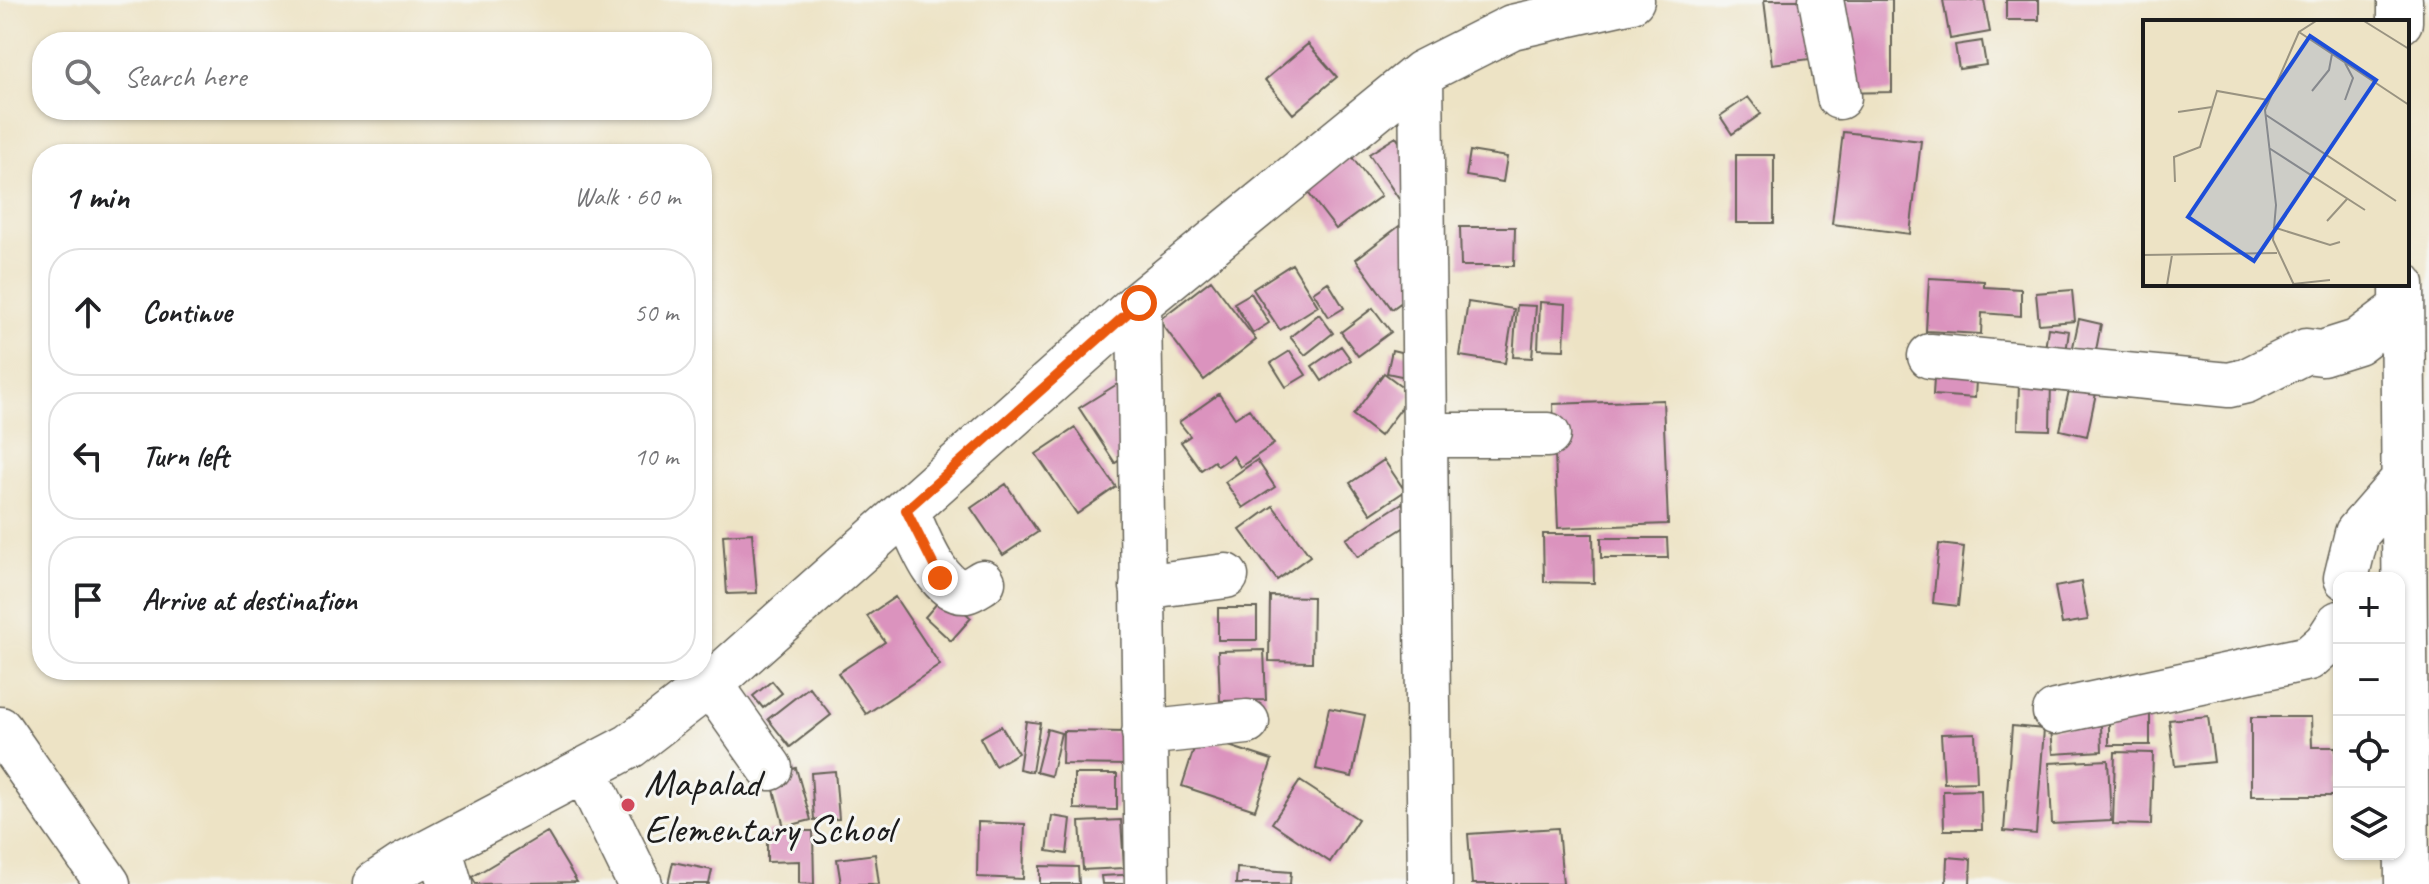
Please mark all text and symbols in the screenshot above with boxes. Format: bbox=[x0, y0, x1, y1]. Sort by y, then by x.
inset map bbox=[2143, 20, 2409, 286]
search box bbox=[32, 32, 712, 120]
icon: search bbox=[60, 54, 104, 98]
text: Search here bbox=[124, 57, 246, 95]
text: 1 min bbox=[64, 175, 129, 218]
text: Walk · 60 m bbox=[574, 180, 680, 213]
route start bbox=[1121, 285, 1157, 321]
icon: ahead bbox=[66, 290, 110, 334]
text: Continue bbox=[142, 293, 232, 331]
text: 50 m bbox=[634, 296, 678, 329]
icon: left bbox=[66, 434, 110, 478]
text: Turn left bbox=[142, 437, 229, 475]
text: 10 m bbox=[634, 440, 678, 473]
route end bbox=[922, 560, 958, 596]
map controls bbox=[2333, 572, 2405, 860]
button: + bbox=[2333, 572, 2405, 644]
icon: arrive bbox=[66, 578, 110, 622]
text: Arrive at destination bbox=[142, 581, 357, 619]
button: − bbox=[2333, 644, 2405, 716]
button: locate bbox=[2333, 716, 2405, 788]
place label: Mapalad Elementary School bbox=[644, 758, 900, 854]
button: layers bbox=[2333, 788, 2405, 860]
marker: Mapalad Elementary School bbox=[619, 796, 637, 814]

